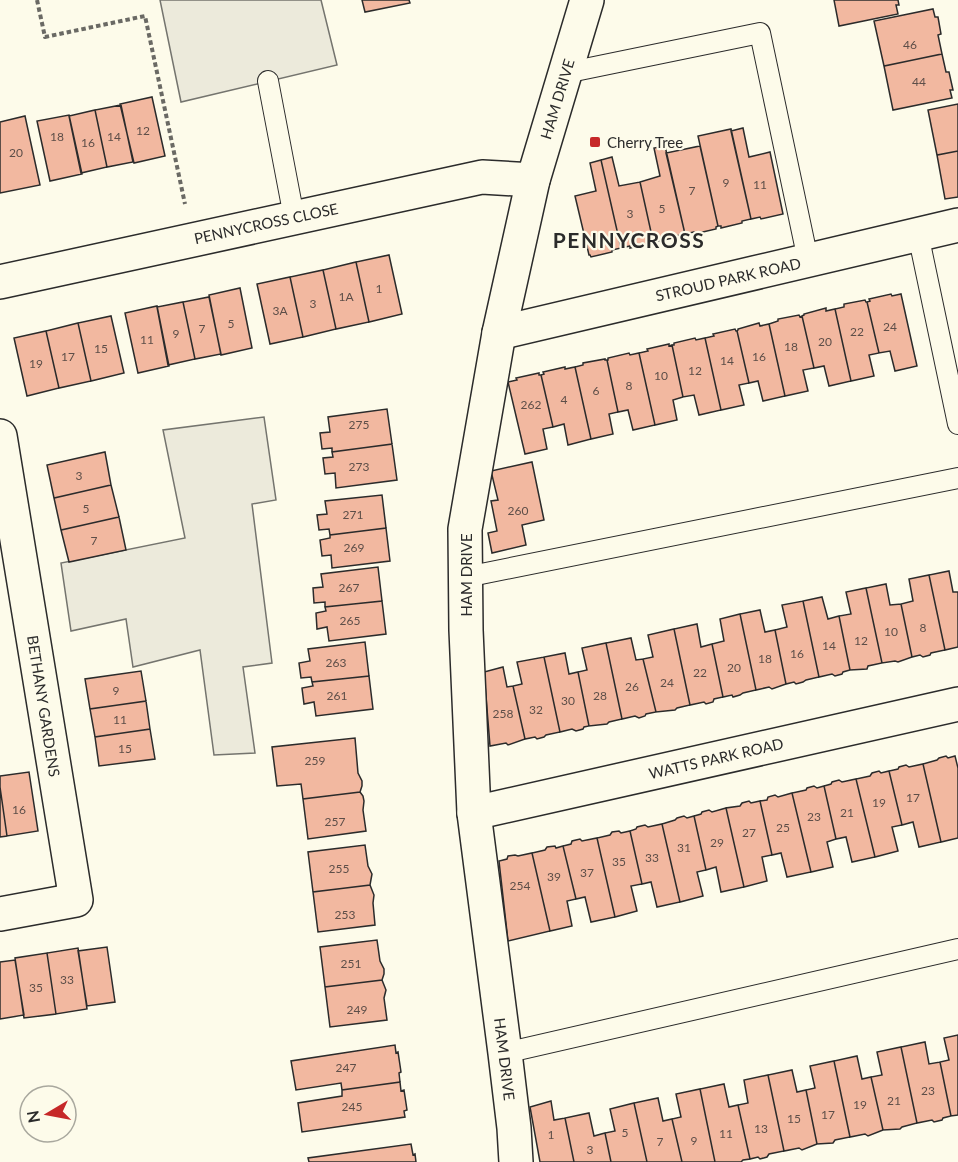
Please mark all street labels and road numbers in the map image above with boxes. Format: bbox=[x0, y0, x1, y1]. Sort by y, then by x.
street label: HAM DRIVE bbox=[536, 57, 578, 141]
street label: PENNYCROSS CLOSE bbox=[192, 199, 340, 247]
street label: STROUD PARK ROAD bbox=[654, 253, 802, 305]
street label: HAM DRIVE bbox=[457, 533, 475, 617]
street label: BETHANY GARDENS bbox=[24, 634, 64, 778]
street label: WATTS PARK ROAD bbox=[647, 734, 785, 782]
street label: HAM DRIVE bbox=[491, 1017, 519, 1101]

